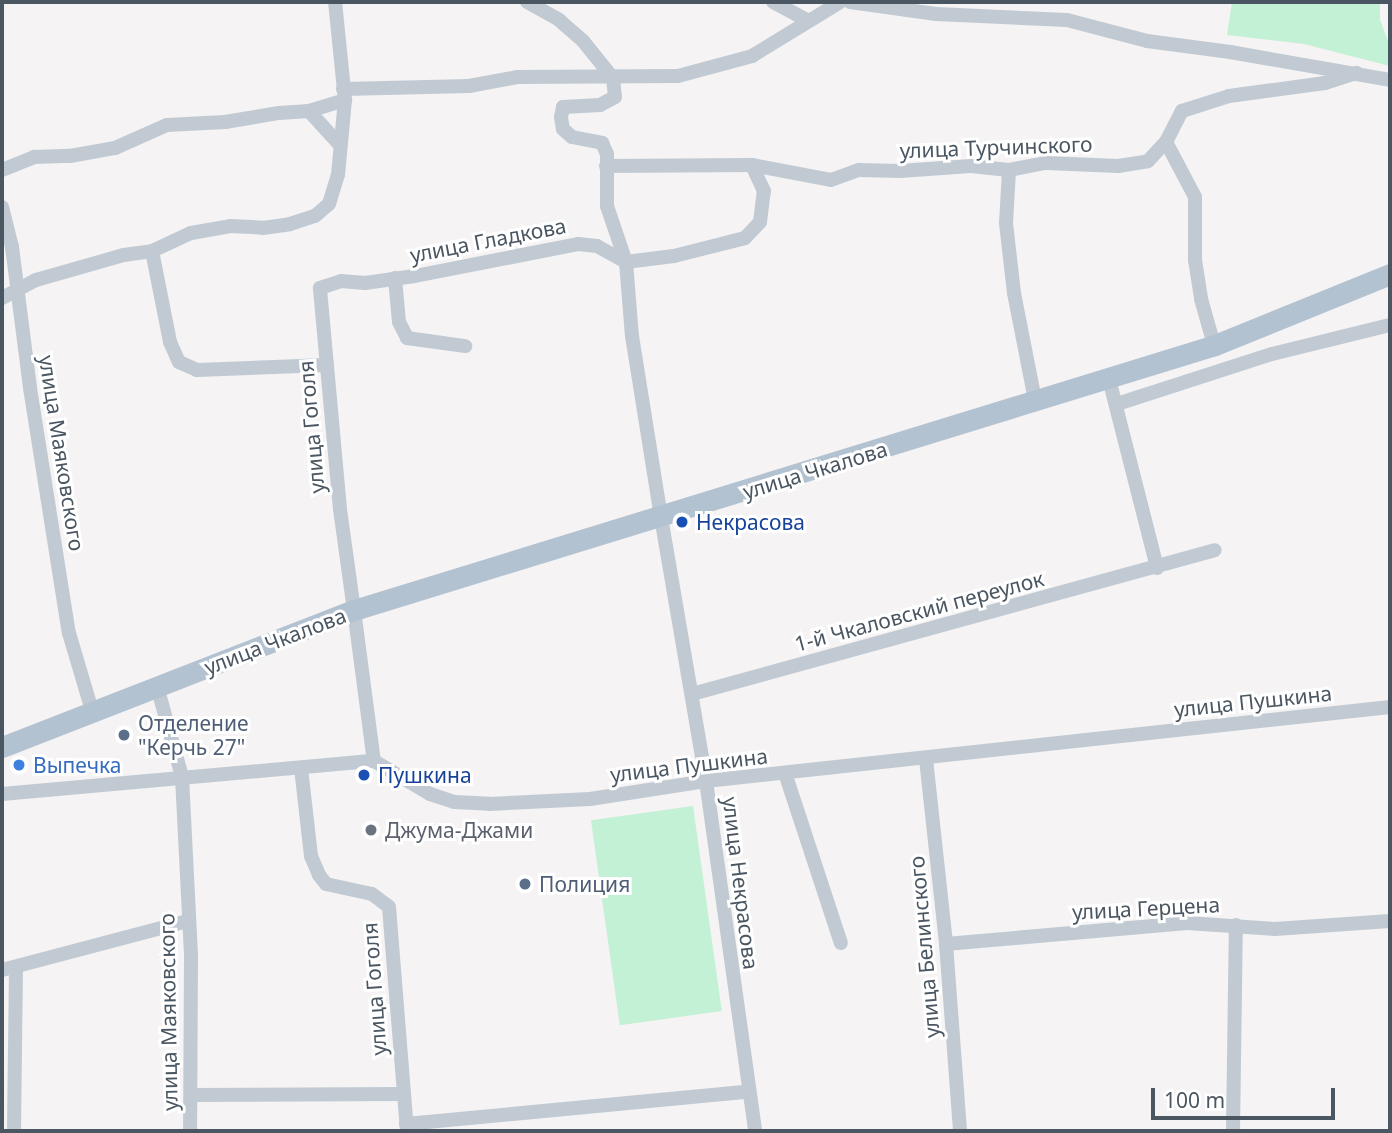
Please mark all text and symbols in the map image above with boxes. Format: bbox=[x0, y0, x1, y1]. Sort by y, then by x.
street label: улица Турчинского bbox=[899, 131, 1093, 163]
street label: улица Гладкова bbox=[408, 213, 568, 267]
street label: улица Маяковского bbox=[34, 353, 90, 553]
street label: улица Гоголя bbox=[293, 360, 329, 494]
street label: улица Чкалова bbox=[740, 436, 890, 504]
place label: Некрасова bbox=[696, 509, 805, 535]
marker: Некрасова bbox=[674, 514, 690, 530]
street label: 1-й Чкаловский переулок bbox=[792, 566, 1046, 656]
street label: улица Чкалова bbox=[201, 602, 349, 680]
street label: улица Пушкина bbox=[1173, 680, 1333, 722]
place label: Отделение "Керчь 27" bbox=[138, 710, 249, 760]
marker: Отделение "Керчь 27" bbox=[116, 727, 132, 743]
street label: улица Пушкина bbox=[609, 743, 769, 787]
place label: Выпечка bbox=[33, 752, 121, 778]
marker: Выпечка bbox=[11, 757, 27, 773]
place label: Пушкина bbox=[378, 762, 472, 788]
marker: Пушкина bbox=[356, 767, 372, 783]
street label: улица Некрасова bbox=[718, 795, 764, 971]
place label: Джума-Джами bbox=[385, 817, 533, 843]
marker: Джума-Джами bbox=[363, 822, 379, 838]
street label: улица Белинского bbox=[903, 855, 945, 1039]
place label: Полиция bbox=[539, 871, 630, 897]
marker: Полиция bbox=[517, 876, 533, 892]
street label: улица Герцена bbox=[1071, 892, 1221, 924]
street label: улица Маяковского bbox=[154, 913, 182, 1111]
street label: улица Гоголя bbox=[357, 922, 391, 1056]
scale bar bbox=[1154, 1074, 1338, 1118]
text: 100 m bbox=[1164, 1086, 1225, 1114]

